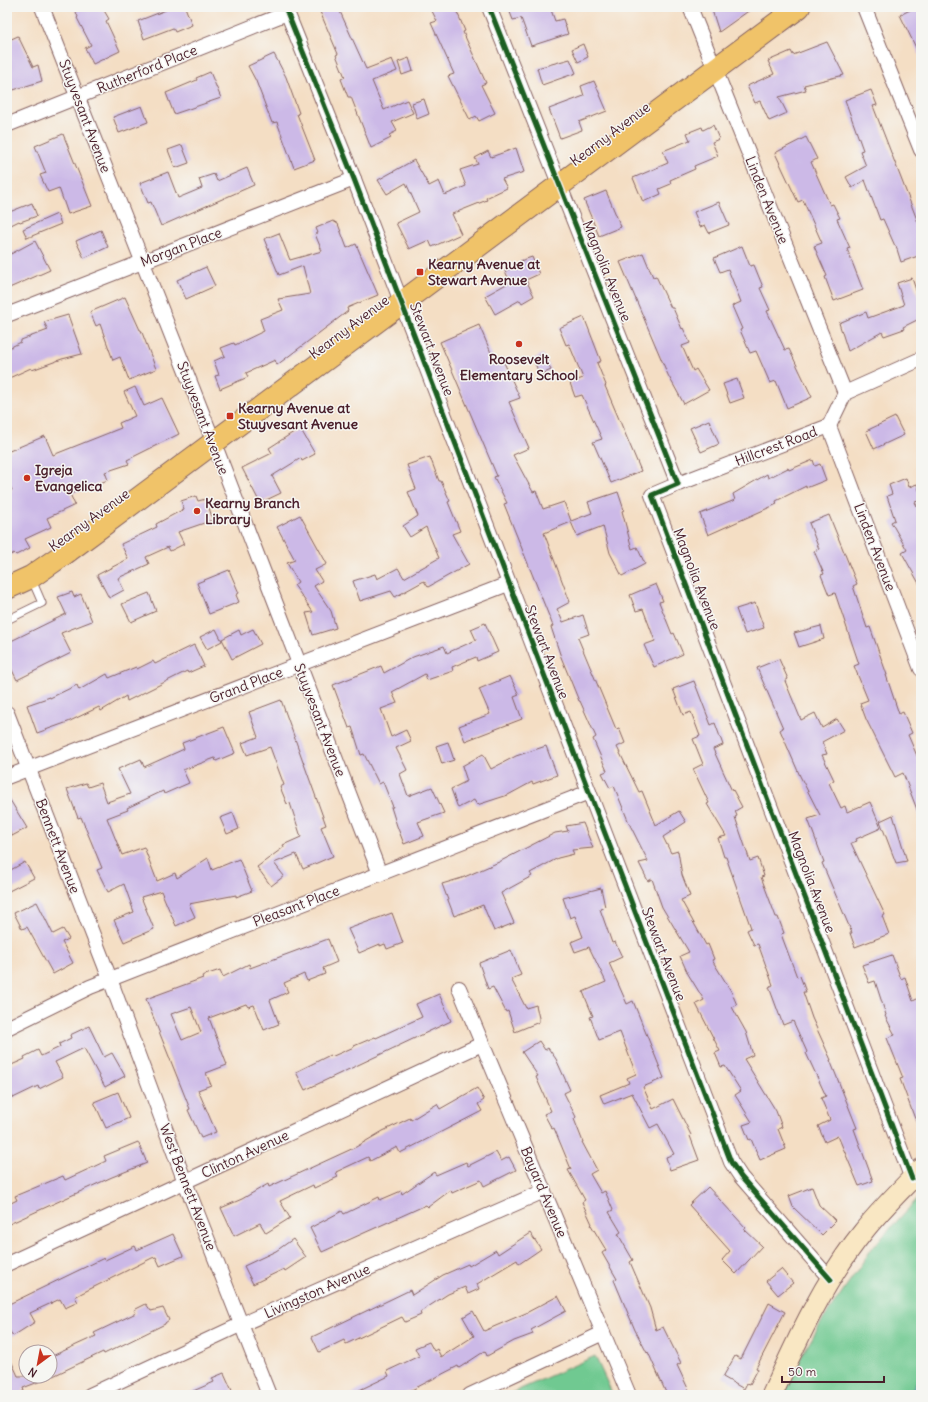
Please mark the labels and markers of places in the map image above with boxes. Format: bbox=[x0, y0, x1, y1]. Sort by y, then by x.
place label: Kearny Avenue at Stewart Avenue bbox=[428, 255, 540, 289]
marker: Kearny Avenue at Stewart Avenue bbox=[415, 267, 425, 277]
marker: Roosevelt Elementary School bbox=[514, 339, 524, 349]
place label: Roosevelt Elementary School bbox=[460, 350, 578, 384]
place label: Kearny Avenue at Stuyvesant Avenue bbox=[238, 399, 358, 433]
marker: Kearny Avenue at Stuyvesant Avenue bbox=[225, 411, 235, 421]
place label: Igreja Evangelica bbox=[35, 461, 103, 495]
marker: Igreja Evangelica bbox=[22, 473, 32, 483]
place label: Kearny Branch Library bbox=[205, 494, 300, 528]
marker: Kearny Branch Library bbox=[192, 506, 202, 516]

